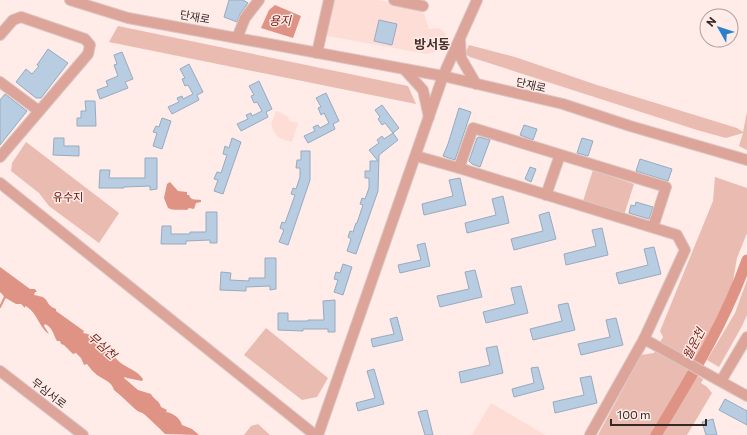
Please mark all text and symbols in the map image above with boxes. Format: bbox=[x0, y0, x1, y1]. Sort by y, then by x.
street label: 단재로 bbox=[179, 7, 211, 26]
north arrow bbox=[699, 8, 739, 48]
water label: 용지 bbox=[269, 13, 292, 27]
text: N bbox=[703, 14, 718, 29]
district label: 방서동 bbox=[414, 36, 450, 52]
street label: 단재로 bbox=[515, 75, 547, 94]
park label: 유수지 bbox=[53, 190, 83, 203]
water label: 월운천 bbox=[679, 324, 708, 361]
water label: 무심천 bbox=[86, 329, 121, 363]
street label: 무심서로 bbox=[29, 375, 69, 410]
scale bar bbox=[611, 401, 706, 427]
text: 100 m bbox=[617, 407, 651, 421]

